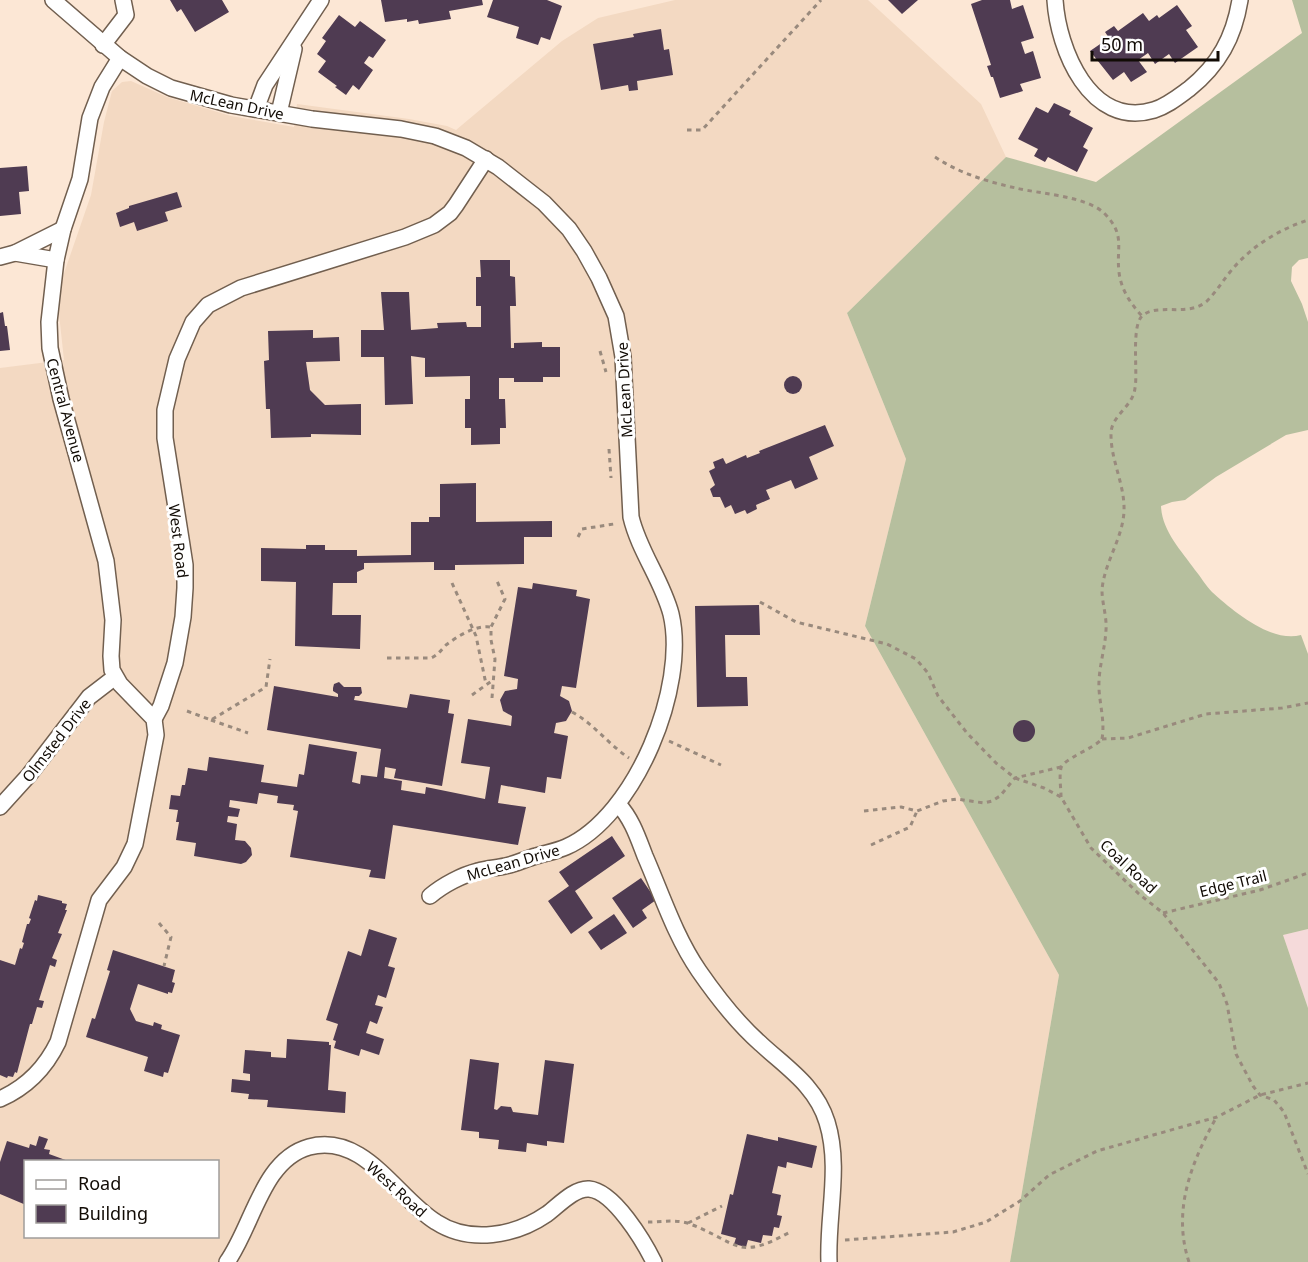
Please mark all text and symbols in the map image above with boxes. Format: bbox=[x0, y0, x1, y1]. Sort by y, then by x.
scale bar bbox=[1092, 24, 1218, 62]
text: 50 m bbox=[1101, 32, 1143, 56]
street label: McLean Drive bbox=[188, 84, 286, 124]
street label: McLean Drive bbox=[612, 342, 636, 438]
street label: Central Avenue bbox=[42, 356, 90, 464]
street label: West Road bbox=[165, 503, 193, 579]
street label: Olmsted Drive bbox=[17, 694, 95, 786]
street label: Coal Road bbox=[1096, 835, 1162, 897]
street label: McLean Drive bbox=[464, 839, 562, 885]
street label: Edge Trail bbox=[1197, 865, 1269, 901]
street label: West Road bbox=[363, 1157, 431, 1221]
legend bbox=[24, 1160, 219, 1238]
text: Road bbox=[78, 1171, 121, 1195]
text: Building bbox=[78, 1201, 148, 1225]

